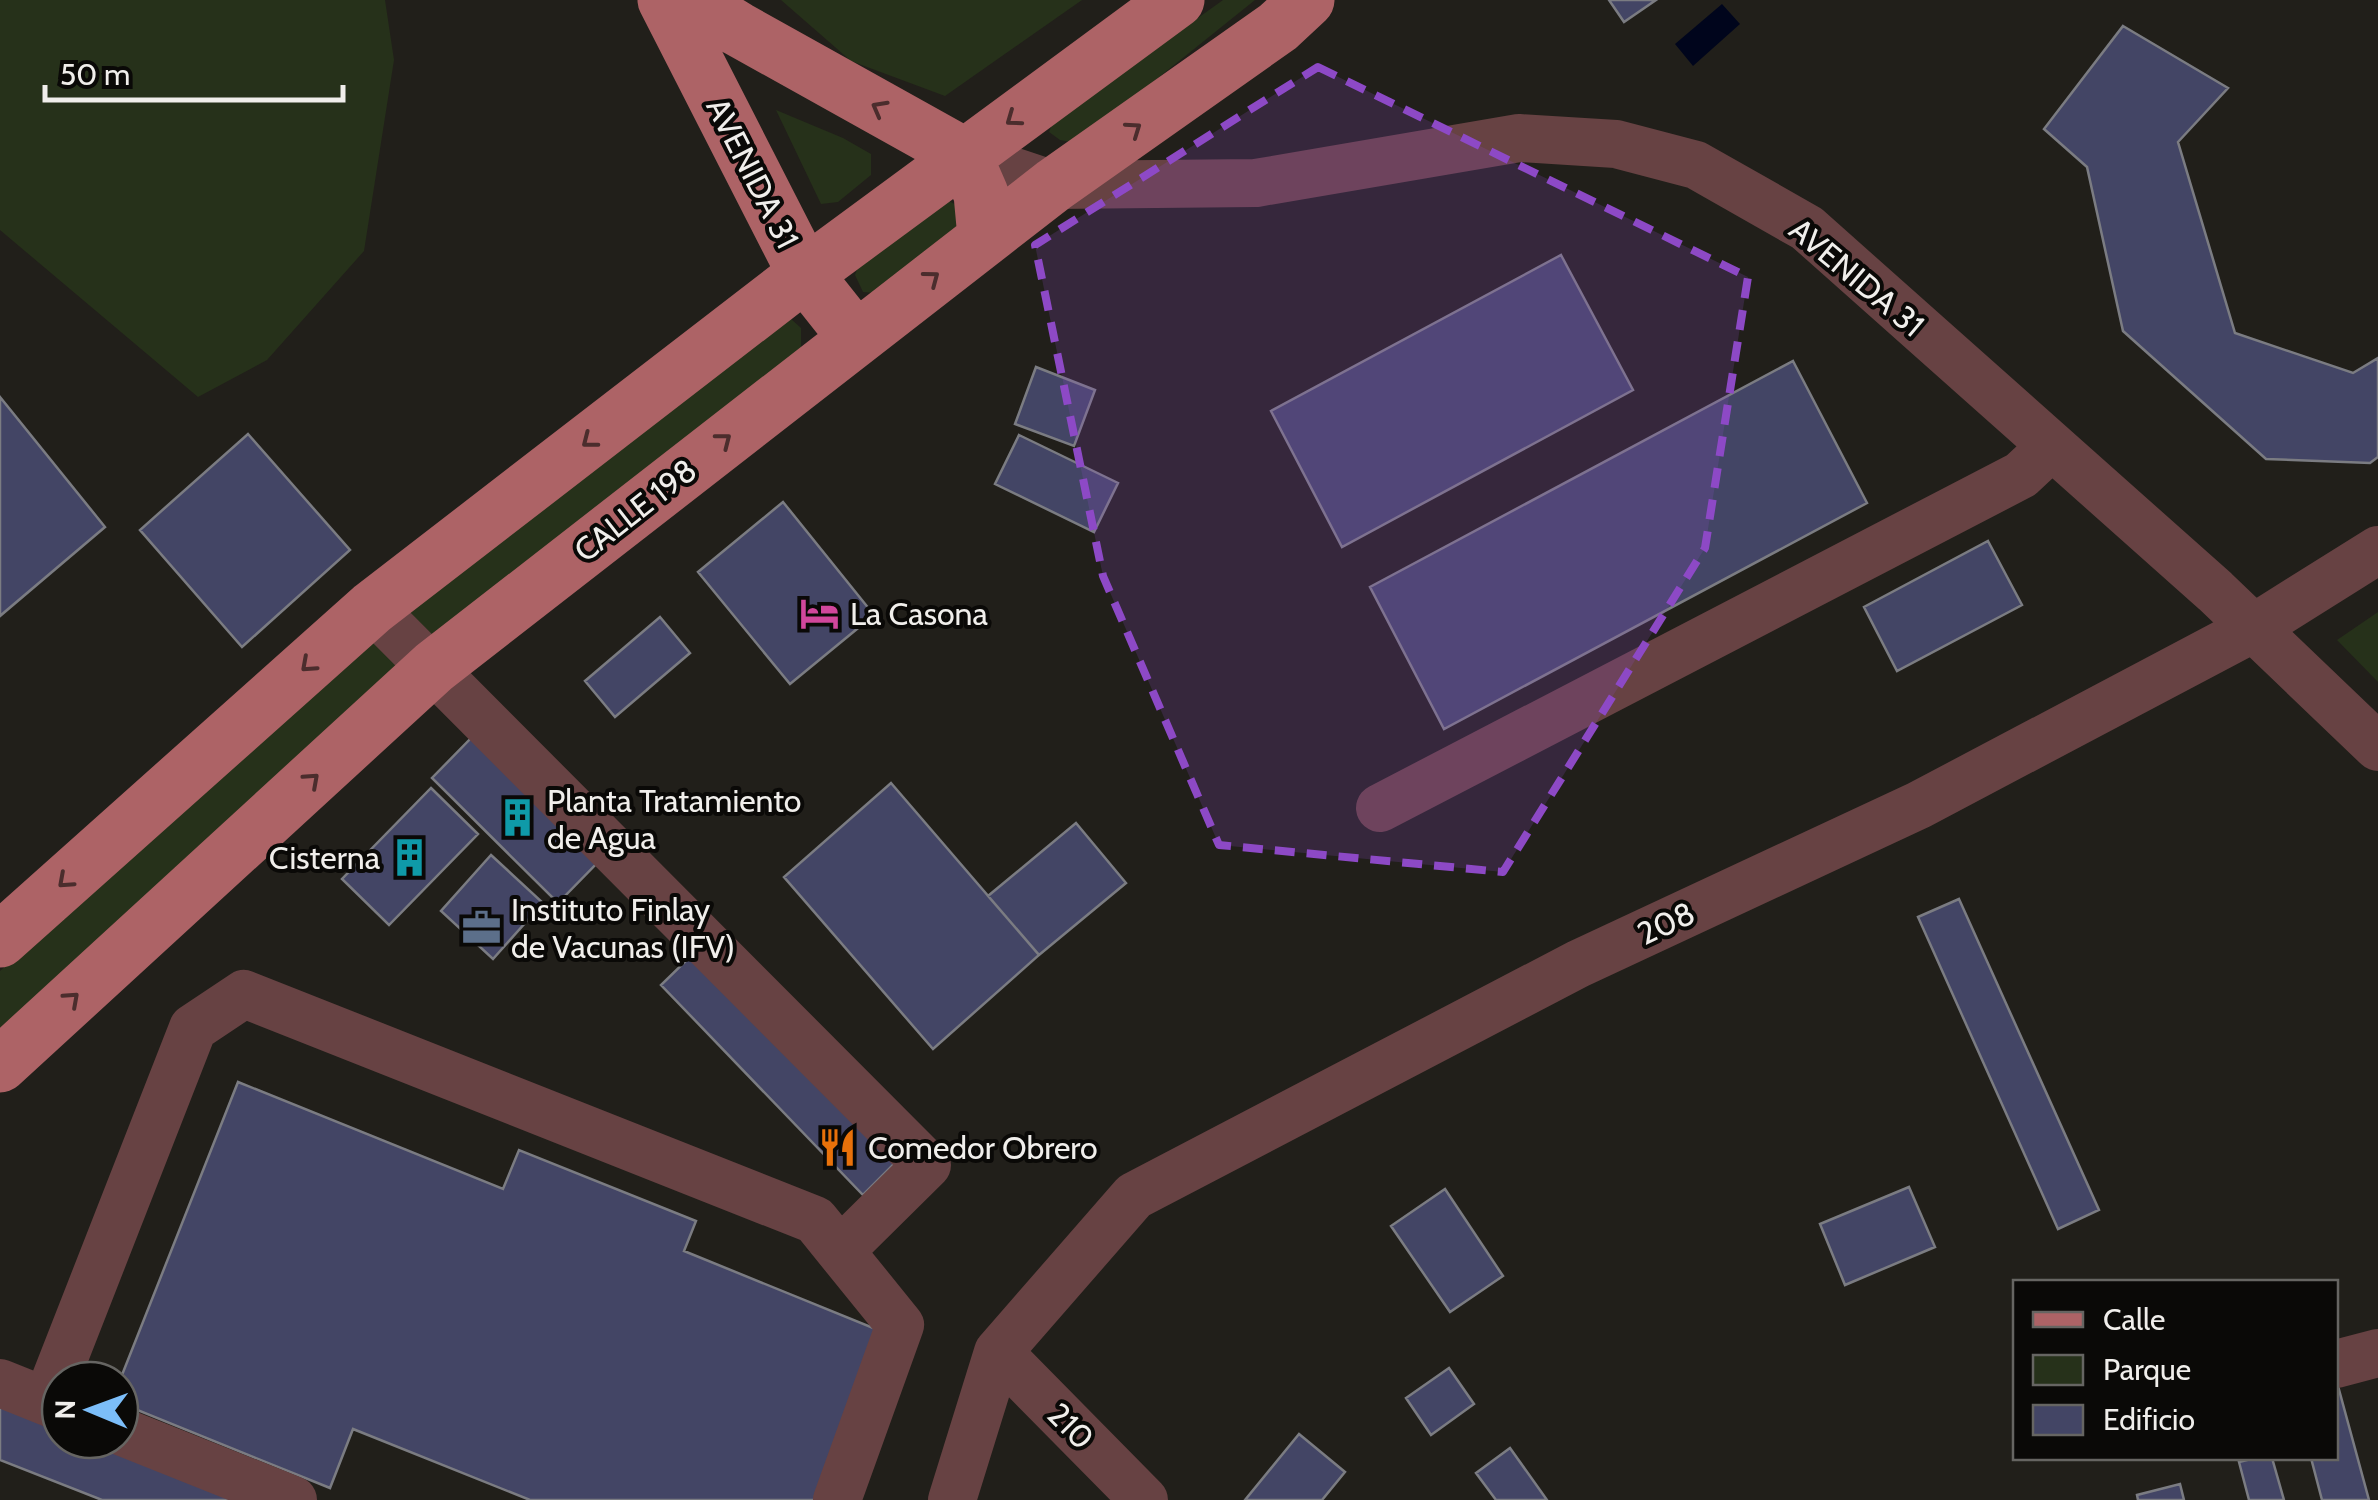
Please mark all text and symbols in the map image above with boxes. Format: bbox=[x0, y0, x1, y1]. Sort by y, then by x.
scale bar bbox=[45, 40, 342, 102]
text: 50 m bbox=[60, 56, 130, 93]
street label: AVENIDA 31 bbox=[698, 91, 808, 255]
one-way arrow bbox=[871, 100, 889, 120]
one-way arrow bbox=[1006, 107, 1024, 125]
one-way arrow bbox=[1122, 123, 1141, 141]
street label: AVENIDA 31 bbox=[1782, 209, 1932, 345]
one-way arrow bbox=[921, 272, 939, 289]
one-way arrow bbox=[582, 429, 600, 446]
one-way arrow bbox=[713, 434, 731, 451]
street label: CALLE 198 bbox=[566, 450, 704, 570]
hotel icon: La Casona bbox=[799, 592, 841, 634]
place label: La Casona bbox=[850, 594, 988, 633]
one-way arrow bbox=[301, 654, 320, 672]
one-way arrow bbox=[300, 773, 319, 791]
place label: Planta Tratamiento de Agua bbox=[547, 781, 801, 857]
building icon: Planta Tratamiento de Agua bbox=[496, 797, 538, 839]
building icon: Cisterna bbox=[389, 836, 431, 878]
place label: Cisterna bbox=[269, 838, 381, 877]
one-way arrow bbox=[58, 870, 77, 888]
place label: Instituto Finlay de Vacunas (IFV) bbox=[511, 890, 735, 966]
street label: 208 bbox=[1631, 893, 1701, 953]
office icon: Instituto Finlay de Vacunas (IFV) bbox=[460, 906, 502, 948]
one-way arrow bbox=[60, 993, 79, 1011]
restaurant icon: Comedor Obrero bbox=[817, 1126, 859, 1168]
place label: Comedor Obrero bbox=[868, 1128, 1098, 1167]
legend bbox=[2013, 1280, 2338, 1460]
text: Calle bbox=[2103, 1301, 2165, 1338]
text: Parque bbox=[2103, 1351, 2191, 1388]
north arrow bbox=[40, 1360, 140, 1460]
street label: 210 bbox=[1040, 1395, 1102, 1457]
text: N bbox=[48, 1399, 82, 1420]
text: Edificio bbox=[2103, 1401, 2195, 1438]

